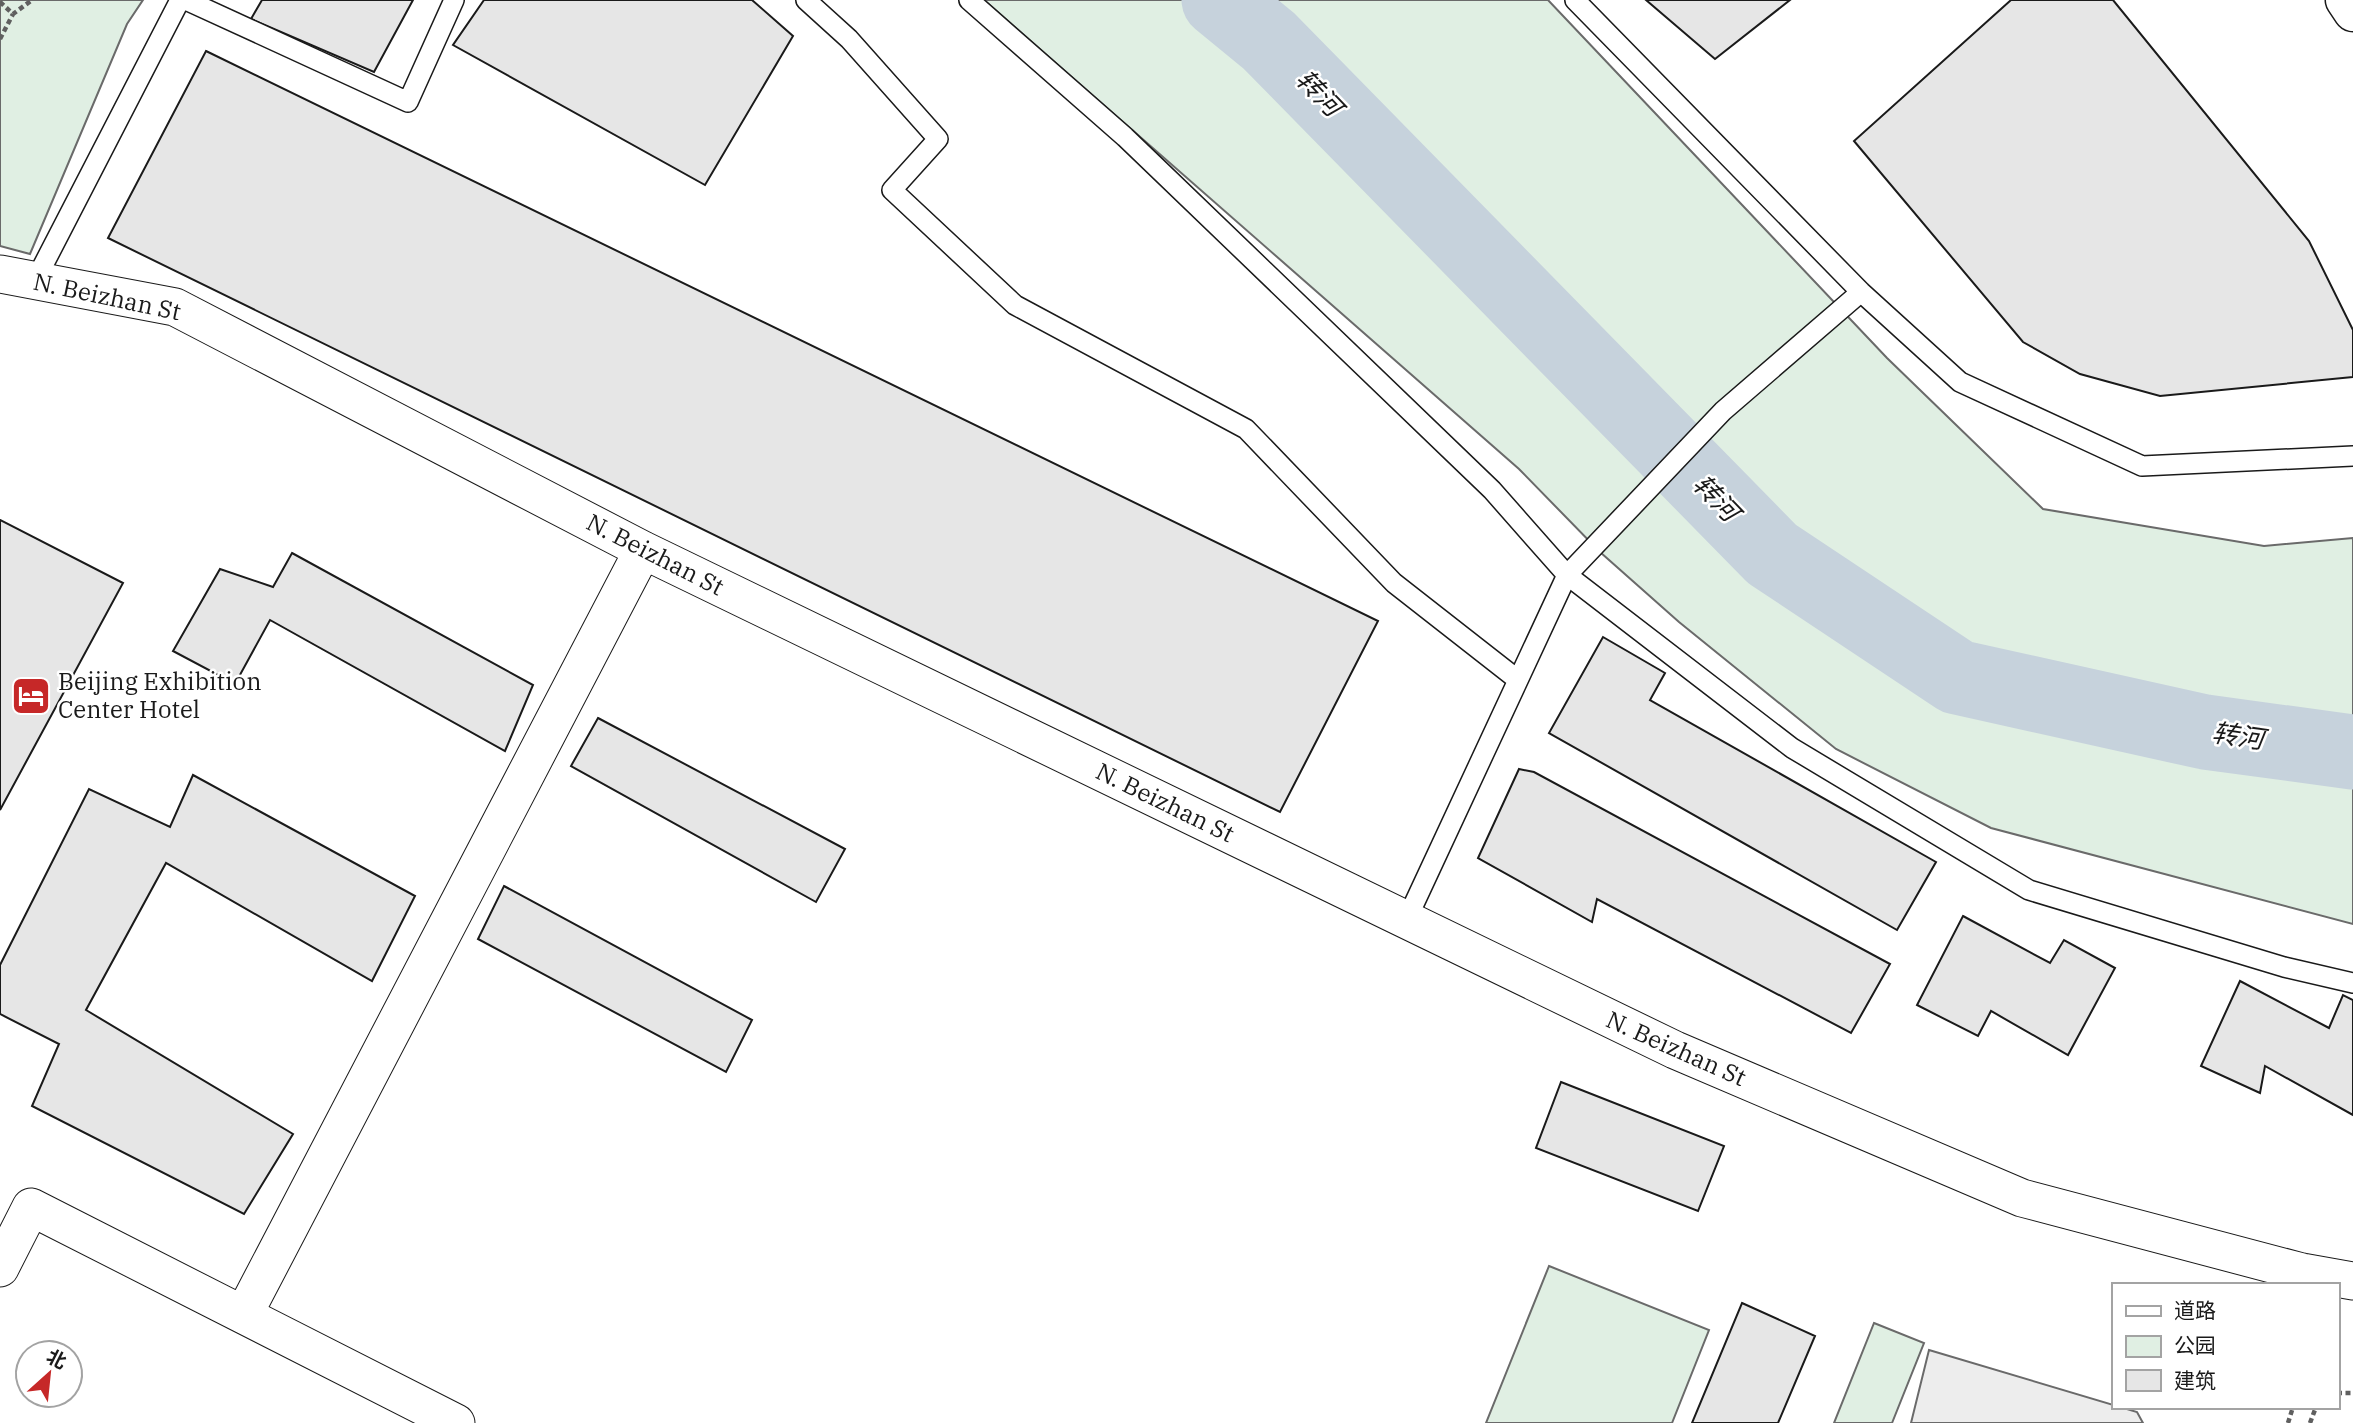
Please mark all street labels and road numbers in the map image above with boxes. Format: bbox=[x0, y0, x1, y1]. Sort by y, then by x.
street label: N. Beizhan St bbox=[31, 265, 184, 327]
street label: N. Beizhan St bbox=[581, 506, 730, 602]
street label: N. Beizhan St bbox=[1091, 755, 1240, 849]
street label: N. Beizhan St bbox=[1601, 1003, 1751, 1093]

